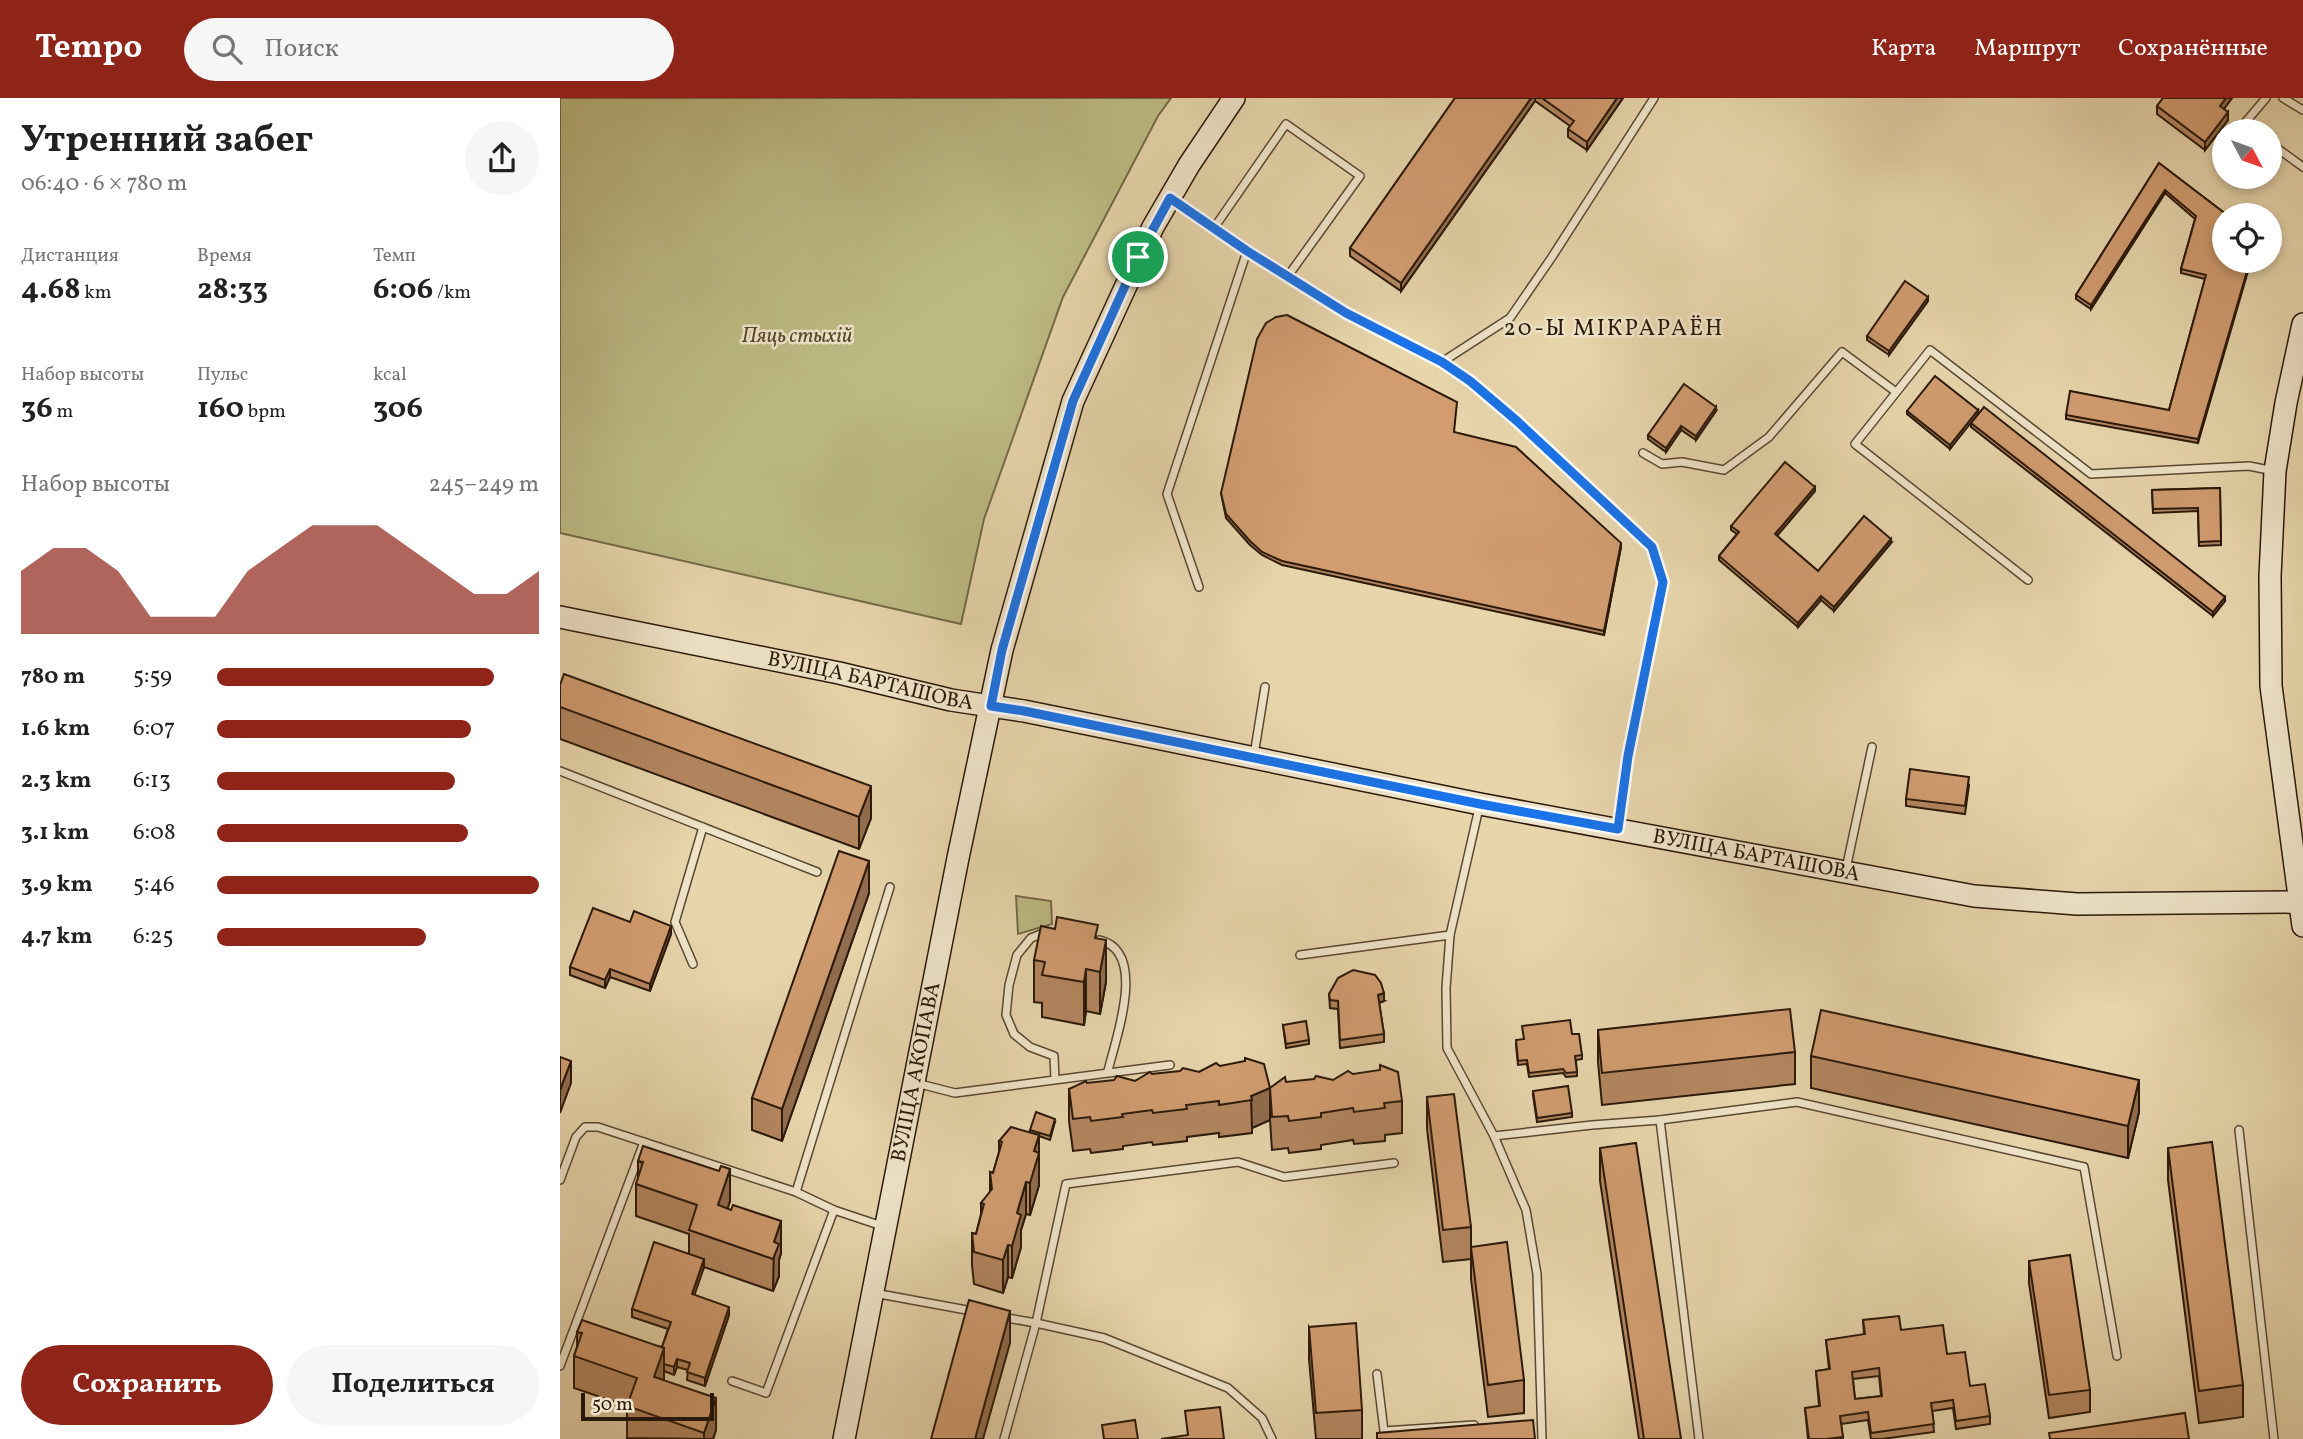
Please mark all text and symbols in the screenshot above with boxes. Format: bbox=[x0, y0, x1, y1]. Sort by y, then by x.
search box bbox=[184, 18, 674, 81]
text: Tempo bbox=[35, 26, 142, 72]
icon: search bbox=[208, 30, 246, 68]
text: Поиск bbox=[264, 31, 339, 67]
text: Карта bbox=[1871, 32, 1936, 66]
text: Маршрут bbox=[1974, 32, 2080, 66]
text: Сохранённые bbox=[2118, 32, 2268, 66]
text: Утренний забег bbox=[21, 115, 313, 168]
north arrow bbox=[2212, 119, 2282, 189]
map controls bbox=[2212, 119, 2282, 273]
button: share bbox=[465, 121, 539, 195]
text: 06:40 · 6 × 780 m bbox=[21, 168, 187, 200]
button: locate bbox=[2212, 203, 2282, 273]
pin bbox=[1108, 227, 1168, 287]
icon: arrive bbox=[1119, 238, 1157, 276]
text: Дистанция bbox=[21, 243, 119, 269]
text: Время bbox=[197, 243, 252, 269]
text: Темп bbox=[373, 243, 416, 269]
text: 4.68 bbox=[21, 269, 81, 311]
text: 28:33 bbox=[197, 269, 268, 311]
text: 6:06 bbox=[373, 269, 433, 311]
text: km bbox=[81, 280, 112, 306]
text: /km bbox=[433, 280, 471, 306]
district label: 20-Ы МІКРАРАЁН bbox=[1504, 313, 1724, 345]
park label: Пяць стыхій bbox=[742, 322, 853, 351]
text: Набор высоты bbox=[21, 362, 144, 388]
text: Пульс bbox=[197, 362, 248, 388]
text: kcal bbox=[373, 362, 407, 388]
text: 36 bbox=[21, 388, 53, 430]
text: 160 bbox=[197, 388, 244, 430]
text: 306 bbox=[373, 388, 423, 430]
text: m bbox=[53, 399, 73, 425]
text: bpm bbox=[244, 399, 286, 425]
text: Набор высоты bbox=[21, 469, 170, 501]
text: 245–249 m bbox=[429, 469, 539, 501]
street label: ВУЛІЦА БАРТАШОВА bbox=[765, 644, 976, 718]
text: 780 m bbox=[21, 661, 85, 693]
text: 5:59 bbox=[133, 661, 172, 693]
text: 1.6 km bbox=[21, 713, 90, 745]
text: 6:07 bbox=[133, 713, 175, 745]
text: 2.3 km bbox=[21, 765, 92, 797]
text: 6:13 bbox=[133, 765, 171, 797]
text: 3.1 km bbox=[21, 817, 89, 849]
text: 6:08 bbox=[133, 817, 176, 849]
street label: ВУЛІЦА БАРТАШОВА bbox=[1650, 822, 1863, 889]
text: 3.9 km bbox=[21, 869, 93, 901]
text: 5:46 bbox=[133, 869, 175, 901]
text: 4.7 km bbox=[21, 921, 93, 953]
text: 6:25 bbox=[133, 921, 173, 953]
street label: ВУЛІЦА АКОПАВА bbox=[884, 979, 948, 1165]
button: Сохранить bbox=[21, 1345, 273, 1425]
button: Поделиться bbox=[287, 1345, 539, 1425]
scale bar bbox=[581, 1390, 714, 1422]
text: 50 m bbox=[592, 1392, 633, 1418]

